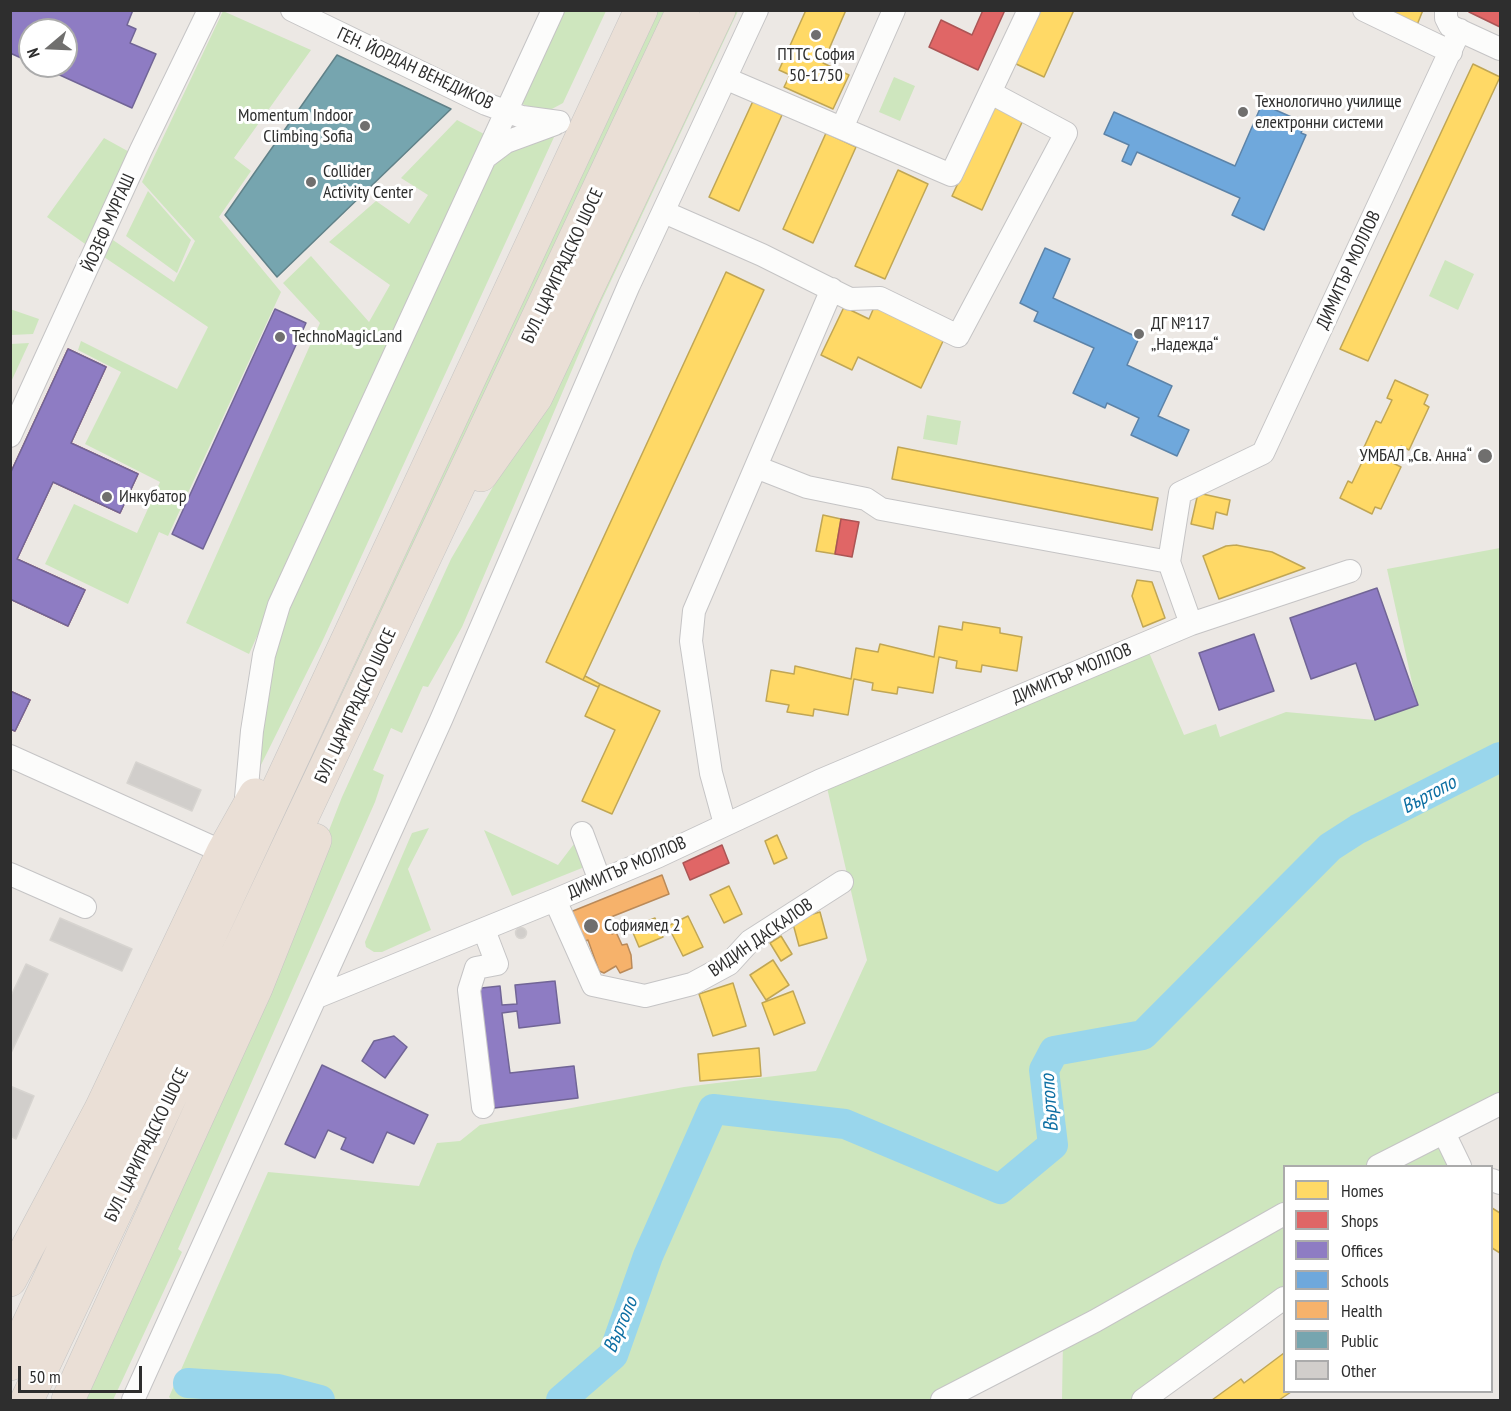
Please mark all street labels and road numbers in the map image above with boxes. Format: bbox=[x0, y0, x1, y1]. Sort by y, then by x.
street label: ГЕН. ЙОРДАН ВЕНЕДИКОВ bbox=[334, 23, 496, 115]
street label: ЙОЗЕФ МУРГАШ bbox=[78, 171, 140, 275]
street label: БУЛ. ЦАРИГРАДСКО ШОСЕ bbox=[518, 185, 608, 347]
street label: ДИМИТЪР МОЛЛОВ bbox=[1312, 207, 1386, 333]
street label: БУЛ. ЦАРИГРАДСКО ШОСЕ bbox=[311, 625, 401, 787]
street label: ДИМИТЪР МОЛЛОВ bbox=[1009, 639, 1135, 709]
street label: ДИМИТЪР МОЛЛОВ bbox=[564, 832, 690, 904]
street label: ВИДИН ДАСКАЛОВ bbox=[705, 894, 817, 982]
street label: БУЛ. ЦАРИГРАДСКО ШОСЕ bbox=[100, 1064, 194, 1226]

